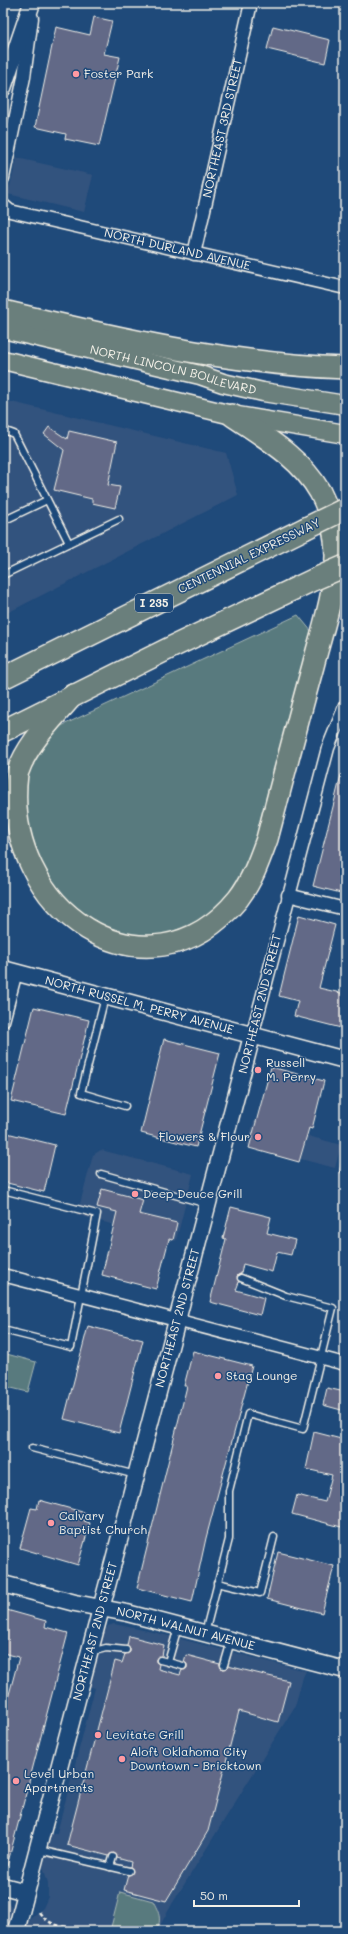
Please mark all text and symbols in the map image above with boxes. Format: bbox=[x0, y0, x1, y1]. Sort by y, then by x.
street label: NORTHEAST 3RD STREET bbox=[198, 57, 245, 199]
place label: Foster Park bbox=[84, 65, 153, 81]
marker: Foster Park bbox=[71, 69, 81, 79]
street label: NORTH DURLAND AVENUE bbox=[103, 224, 252, 273]
street label: NORTH LINCOLN BOULEVARD bbox=[89, 341, 258, 397]
street label: CENTENNIAL EXPRESSWAY bbox=[175, 514, 322, 597]
road number: I 235 bbox=[135, 594, 173, 612]
street label: NORTHEAST 2ND STREET bbox=[234, 932, 284, 1075]
street label: NORTH RUSSEL M. PERRY AVENUE bbox=[43, 972, 236, 1037]
place label: Russell M. Perry bbox=[266, 1054, 316, 1084]
marker: Russell M. Perry bbox=[253, 1065, 263, 1075]
place label: Flowers & Flour bbox=[159, 1128, 250, 1144]
marker: Flowers & Flour bbox=[253, 1132, 263, 1142]
place label: Deep Deuce Grill bbox=[143, 1185, 243, 1201]
marker: Deep Deuce Grill bbox=[130, 1189, 140, 1199]
street label: NORTHEAST 2ND STREET bbox=[151, 1246, 203, 1389]
place label: Stag Lounge bbox=[226, 1367, 297, 1383]
marker: Stag Lounge bbox=[213, 1371, 223, 1381]
place label: Calvary Baptist Church bbox=[59, 1507, 147, 1537]
marker: Calvary Baptist Church bbox=[46, 1518, 56, 1528]
street label: NORTHEAST 2ND STREET bbox=[68, 1559, 120, 1702]
street label: NORTH WALNUT AVENUE bbox=[115, 1602, 257, 1653]
place label: Levitate Grill bbox=[106, 1726, 184, 1742]
marker: Levitate Grill bbox=[93, 1730, 103, 1740]
place label: Aloft Oklahoma City Downtown - Bricktown bbox=[130, 1743, 261, 1773]
marker: Aloft Oklahoma City Downtown - Bricktown bbox=[117, 1754, 127, 1764]
place label: Level Urban Apartments bbox=[24, 1765, 94, 1795]
marker: Level Urban Apartments bbox=[11, 1776, 21, 1786]
scale bar bbox=[194, 1882, 299, 1908]
text: 50 m bbox=[200, 1887, 228, 1903]

